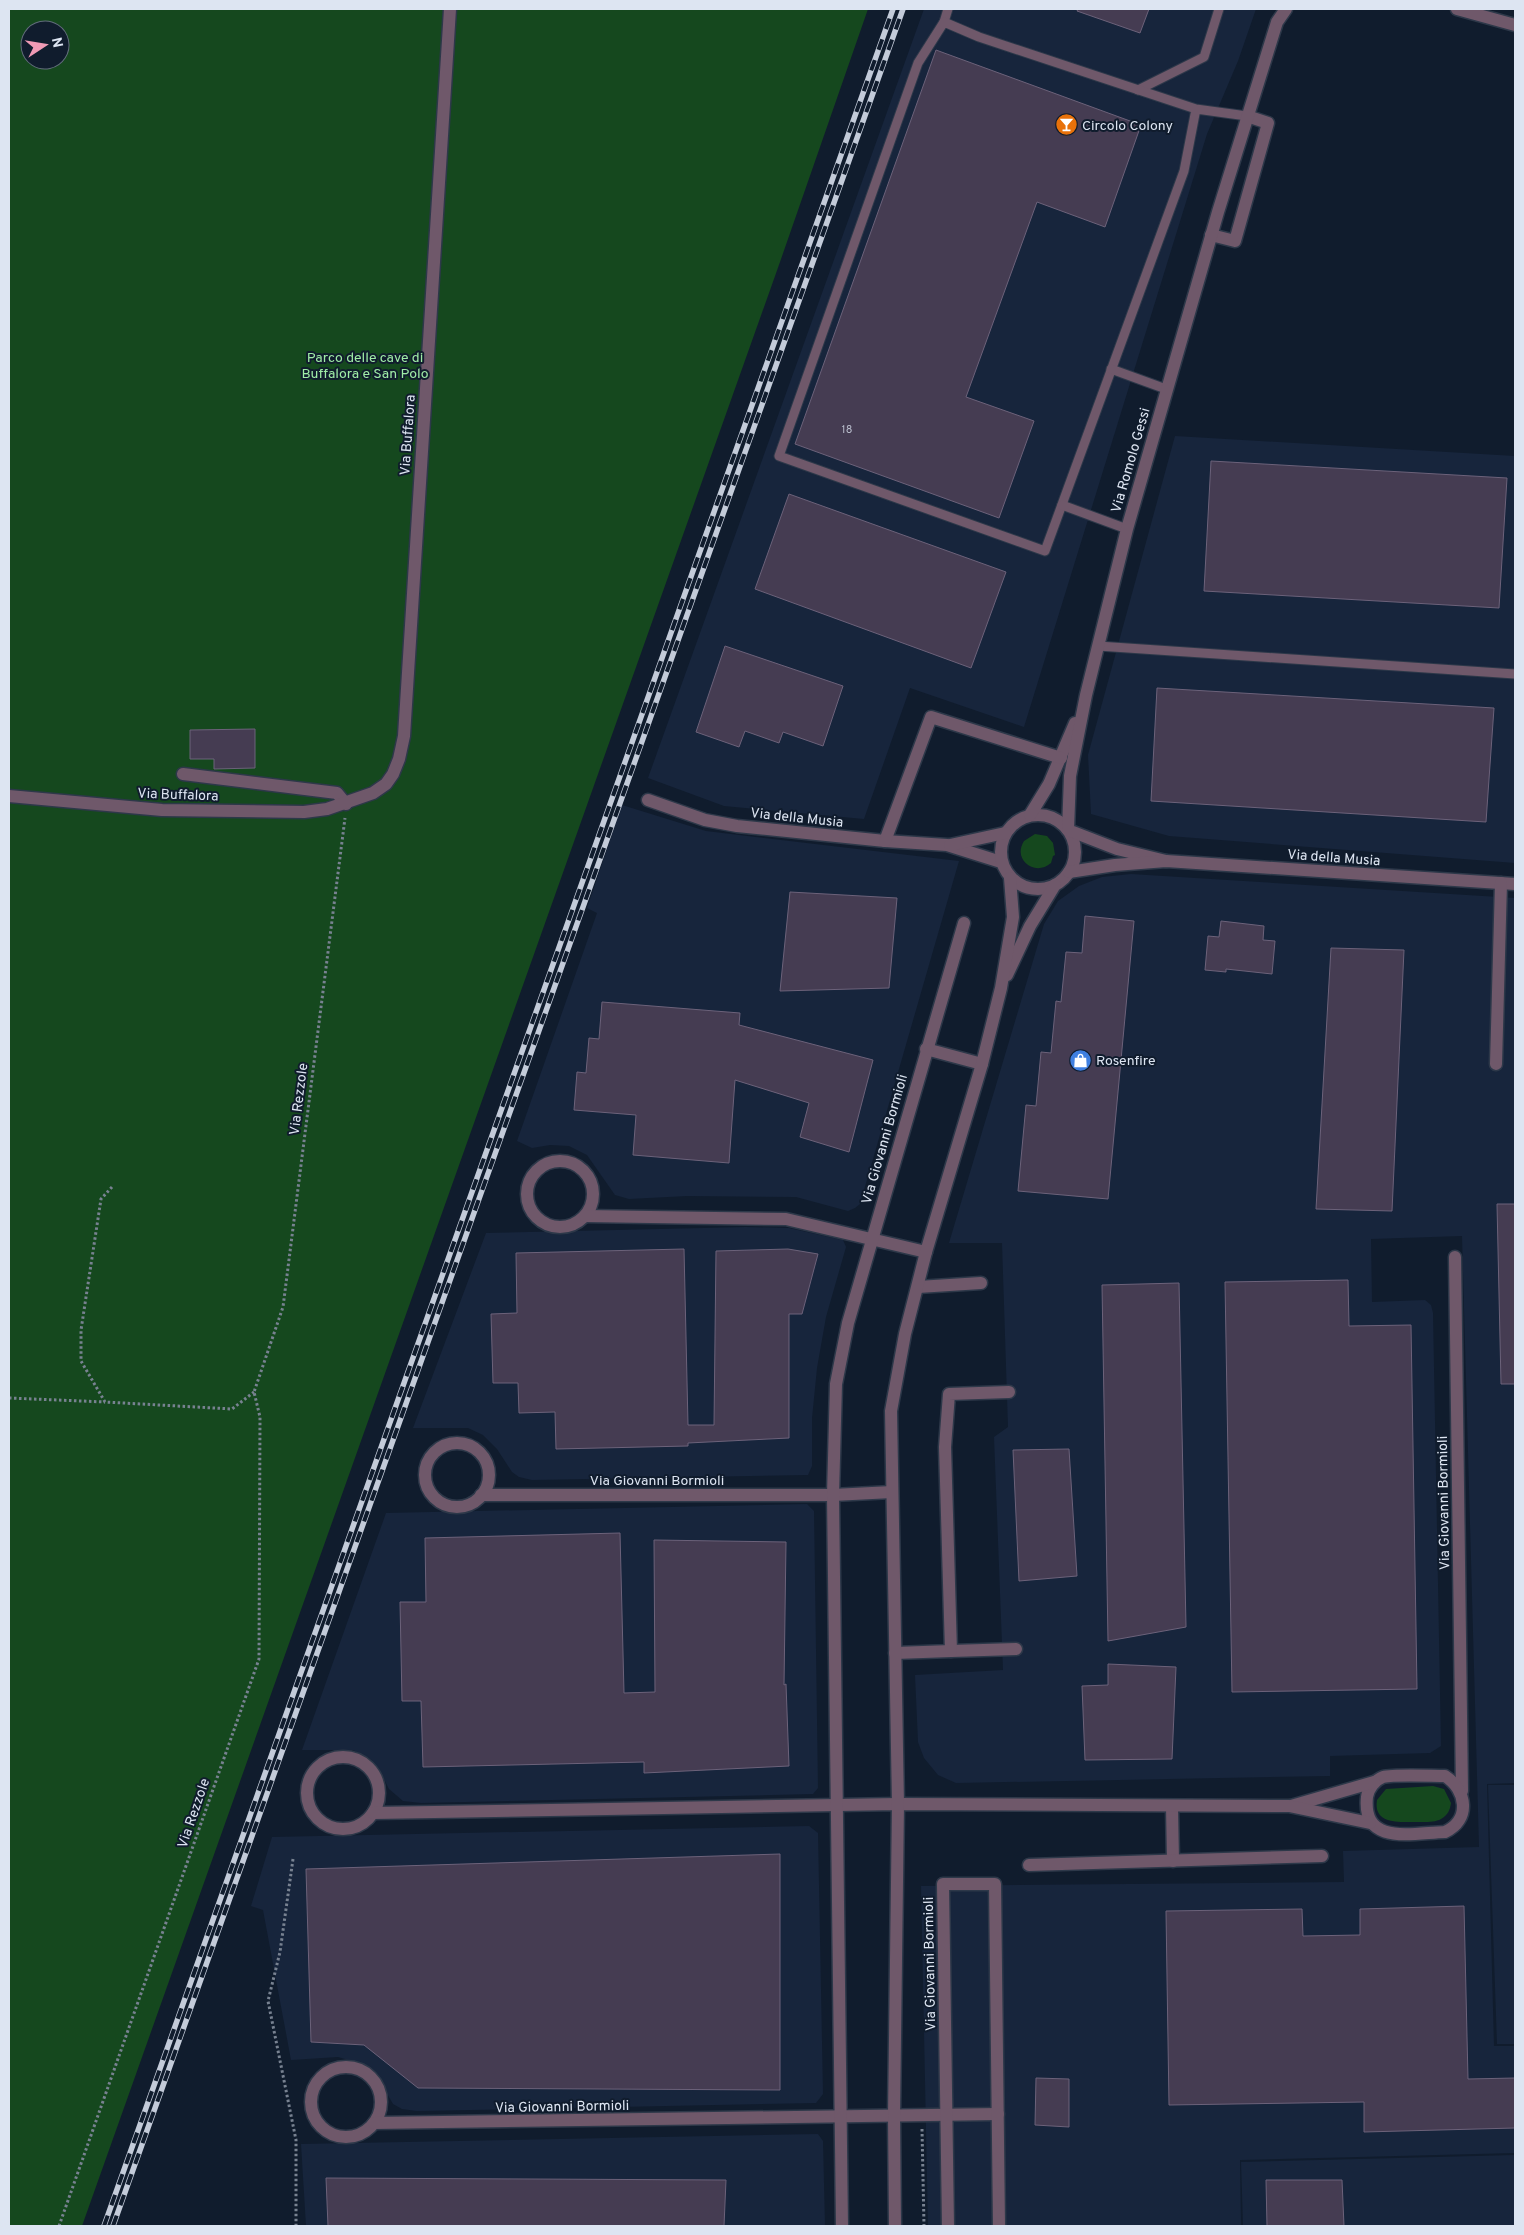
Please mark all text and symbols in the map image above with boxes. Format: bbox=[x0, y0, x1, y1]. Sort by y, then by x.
north arrow bbox=[20, 20, 70, 70]
text: N bbox=[47, 36, 66, 49]
bar icon: Circolo Colony bbox=[1054, 113, 1078, 137]
place label: Circolo Colony bbox=[1082, 118, 1173, 135]
park label: Parco delle cave di Buffalora e San Polo bbox=[301, 350, 429, 383]
street label: Via Buffalora bbox=[397, 394, 420, 476]
street label: Via Romolo Gessi bbox=[1108, 406, 1155, 515]
house number: 18 bbox=[842, 423, 852, 437]
street label: Via Buffalora bbox=[137, 786, 219, 805]
street label: Via della Musia bbox=[750, 805, 844, 832]
street label: Via della Musia bbox=[1287, 847, 1381, 870]
shop icon: Rosenfire bbox=[1068, 1048, 1092, 1072]
place label: Rosenfire bbox=[1096, 1053, 1155, 1070]
street label: Via Rezzole bbox=[287, 1062, 312, 1136]
street label: Via Giovanni Bormioli bbox=[859, 1072, 912, 1206]
street label: Via Giovanni Bormioli bbox=[1435, 1436, 1454, 1570]
street label: Via Giovanni Bormioli bbox=[590, 1473, 724, 1490]
street label: Via Rezzole bbox=[175, 1776, 214, 1851]
street label: Via Giovanni Bormioli bbox=[921, 1897, 940, 2031]
street label: Via Giovanni Bormioli bbox=[495, 2098, 629, 2117]

